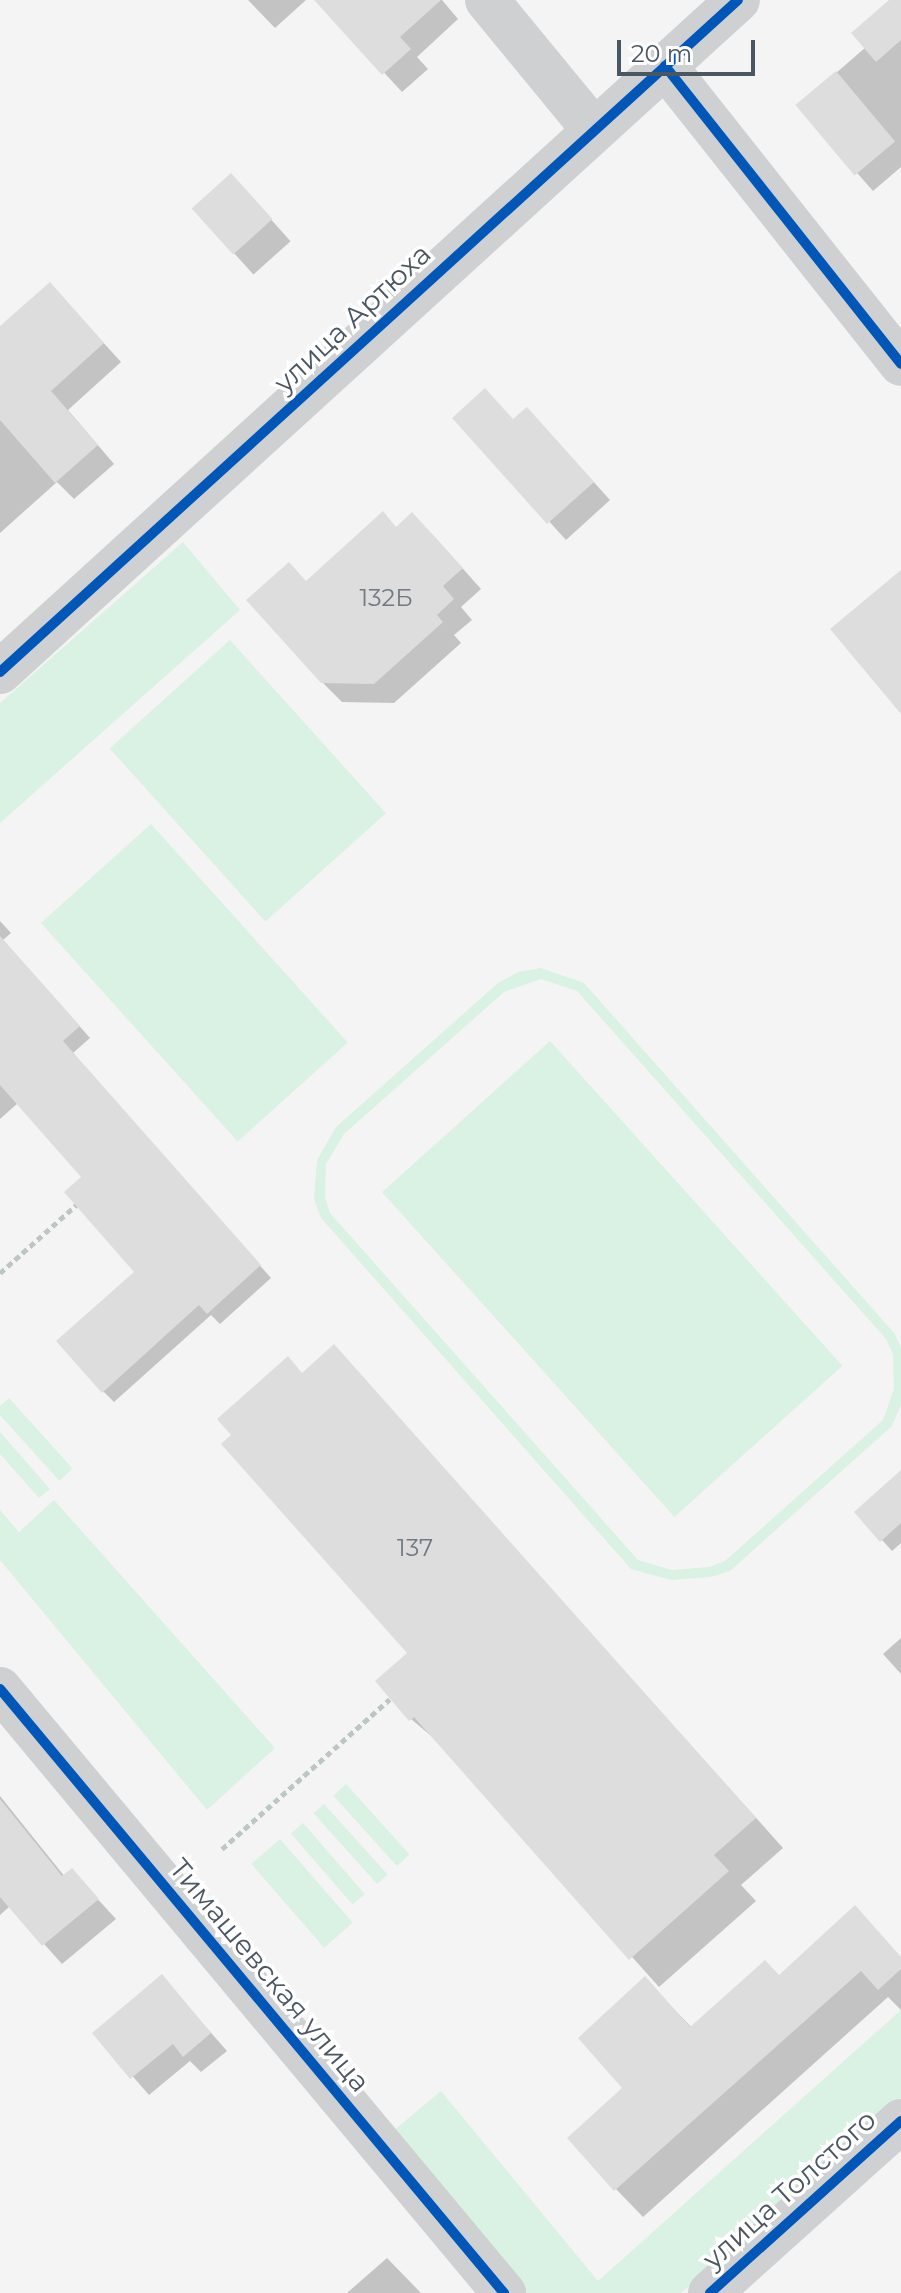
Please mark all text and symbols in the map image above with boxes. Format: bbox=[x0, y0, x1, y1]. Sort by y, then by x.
scale bar bbox=[621, 24, 759, 74]
text: 20 m bbox=[631, 39, 692, 68]
street label: улица Артюха bbox=[267, 237, 437, 399]
house number: 132Б bbox=[359, 584, 413, 612]
house number: 137 bbox=[397, 1534, 433, 1562]
street label: Тимашевская улица bbox=[163, 1852, 377, 2098]
street label: улица Толстого bbox=[695, 2102, 883, 2276]

